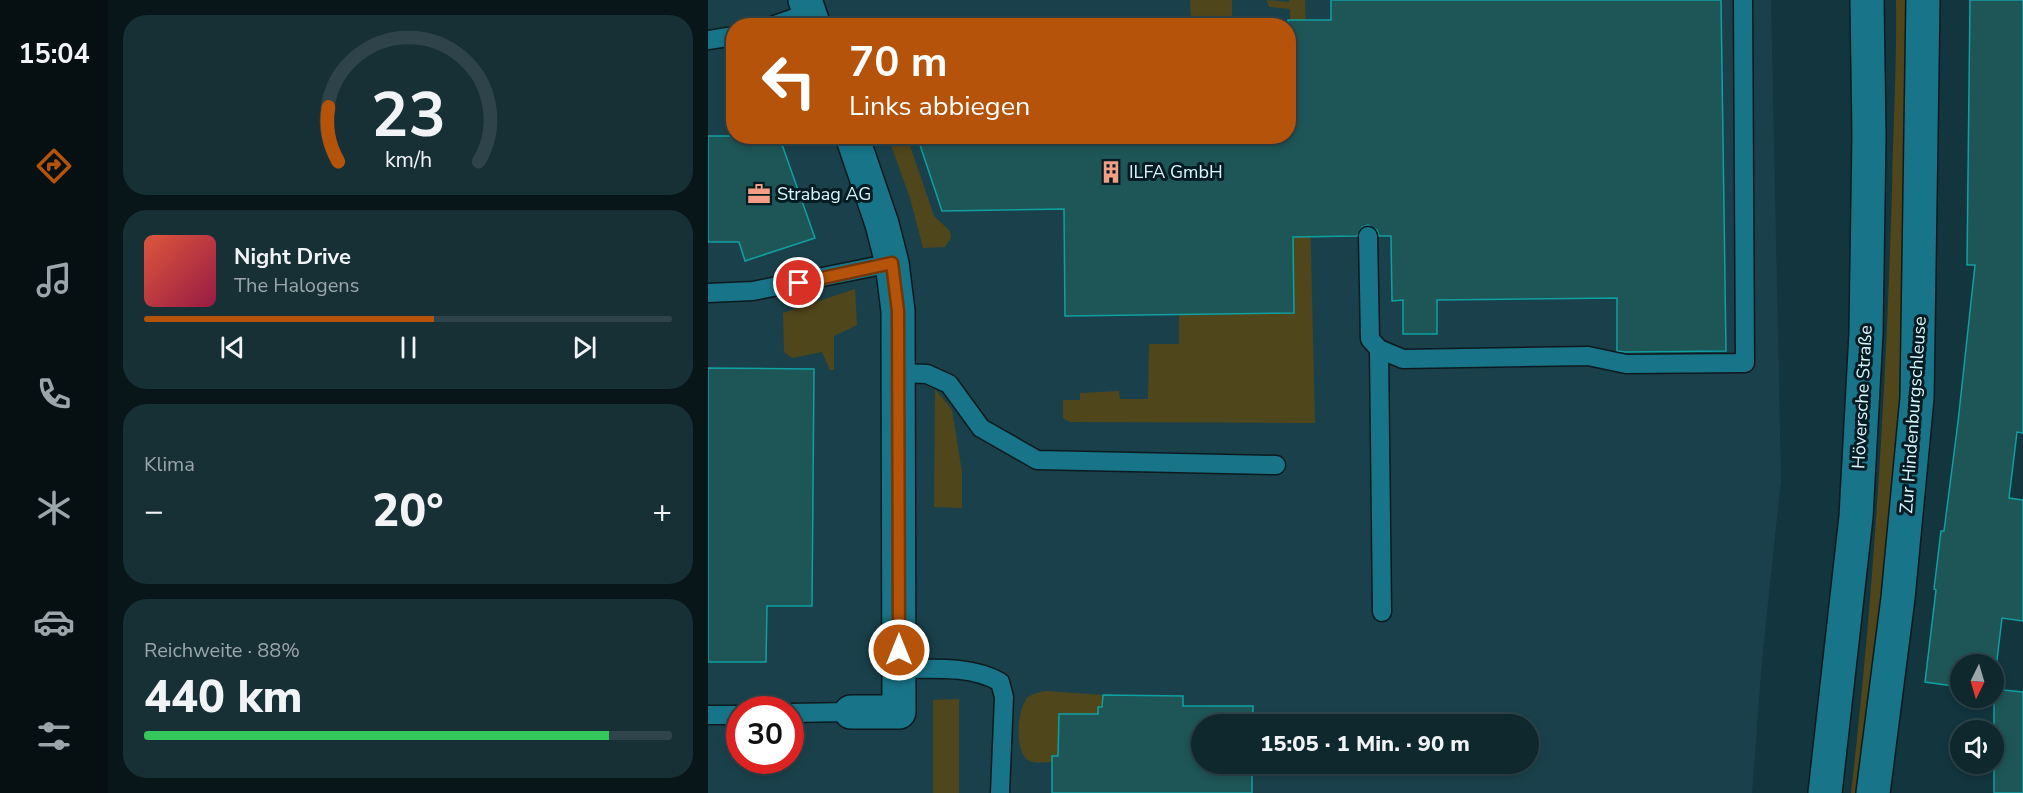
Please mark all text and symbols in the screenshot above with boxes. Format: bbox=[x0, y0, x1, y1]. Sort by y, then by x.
text: 70 m bbox=[849, 34, 948, 91]
text: 15:04 bbox=[18, 36, 90, 73]
icon: left bbox=[750, 42, 828, 120]
text: 23 bbox=[371, 73, 445, 158]
text: Links abbiegen bbox=[849, 88, 1030, 125]
icon: directions bbox=[33, 145, 75, 187]
text: km/h bbox=[384, 145, 432, 175]
building icon: ILFA GmbH bbox=[1098, 159, 1124, 185]
place label: ILFA GmbH bbox=[1129, 160, 1223, 184]
office icon: Strabag AG bbox=[746, 181, 772, 207]
place label: Strabag AG bbox=[777, 182, 871, 206]
text: Night Drive bbox=[234, 242, 351, 272]
pin bbox=[773, 257, 824, 308]
icon: music bbox=[33, 259, 75, 301]
icon: arrive bbox=[782, 266, 815, 299]
text: The Halogens bbox=[234, 272, 359, 299]
street label: Zur Hindenburgschleuse bbox=[1894, 315, 1932, 515]
street label: Höversche Straße bbox=[1846, 325, 1878, 469]
icon: previous bbox=[216, 331, 249, 364]
icon: pause bbox=[392, 331, 425, 364]
icon: next bbox=[568, 331, 601, 364]
icon: phone bbox=[33, 373, 75, 415]
text: Klima bbox=[144, 451, 195, 478]
text: 20° bbox=[372, 481, 444, 542]
icon: climate bbox=[33, 487, 75, 529]
text: − bbox=[144, 489, 164, 534]
text: + bbox=[652, 489, 672, 534]
icon: car bbox=[33, 601, 75, 643]
position arrow bbox=[867, 618, 931, 682]
text: Reichweite · 88% bbox=[144, 637, 300, 664]
north arrow bbox=[1950, 654, 2004, 708]
map controls bbox=[1950, 654, 2004, 774]
text: 440 km bbox=[144, 667, 303, 728]
speed limit sign: 30 bbox=[726, 696, 804, 774]
icon: filters bbox=[33, 715, 75, 757]
button: sound bbox=[1950, 720, 2004, 774]
text: 15:05 · 1 Min. · 90 m bbox=[1260, 729, 1470, 759]

